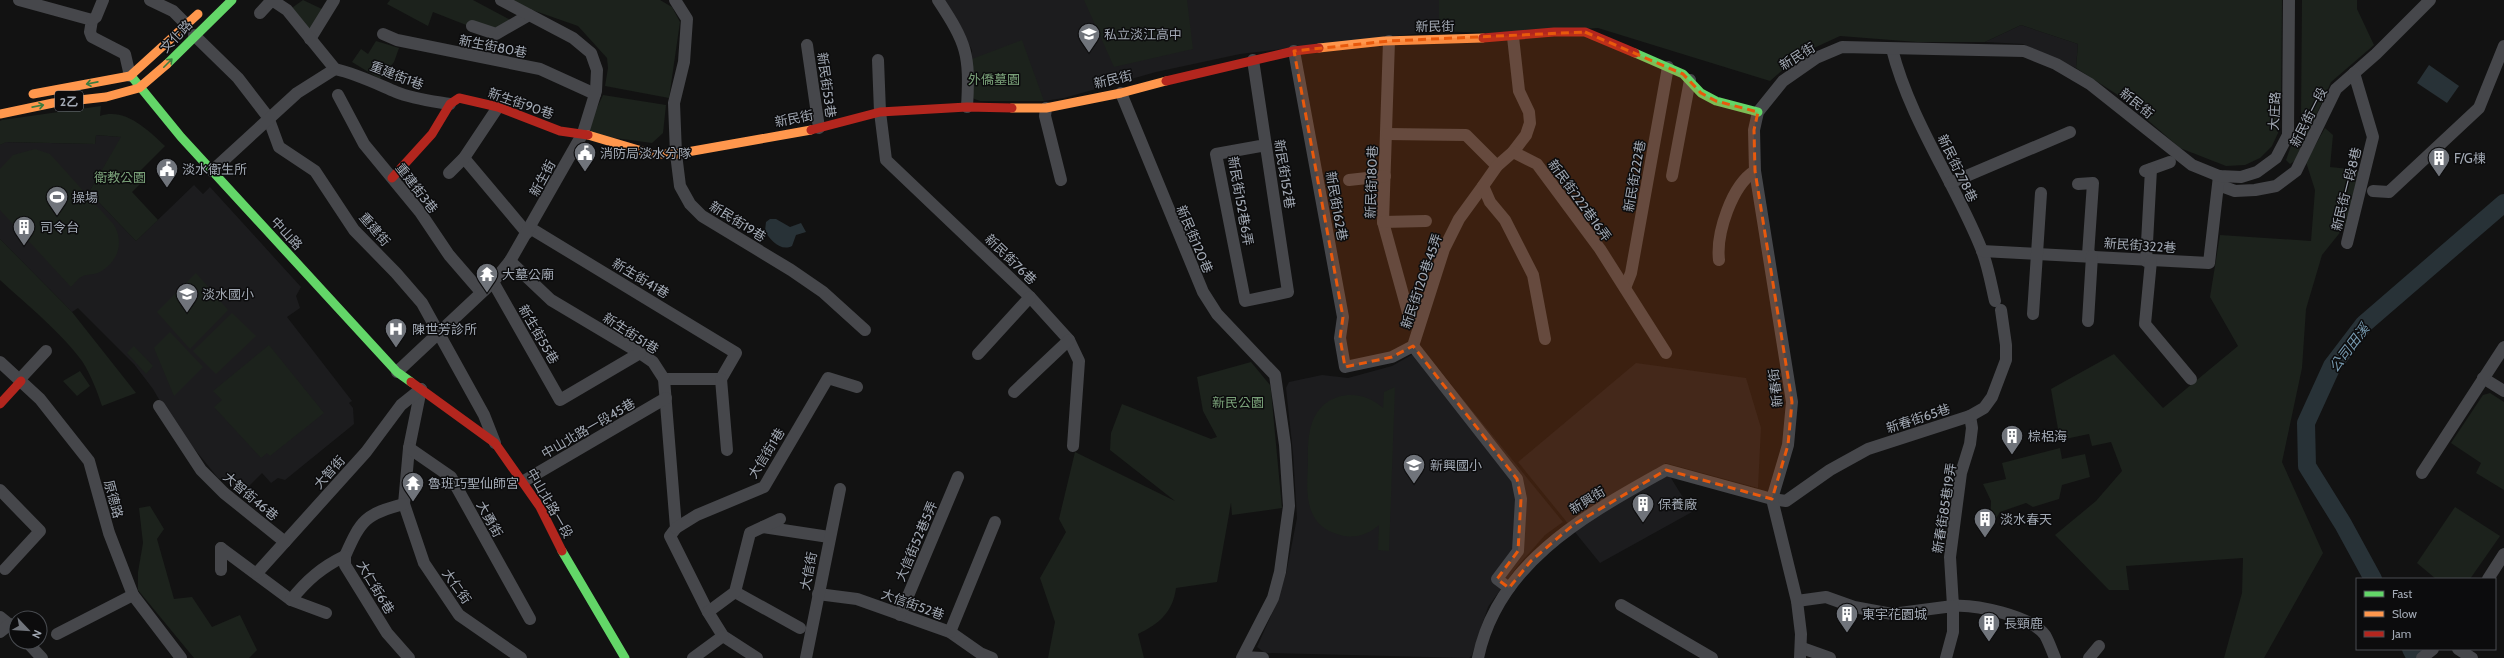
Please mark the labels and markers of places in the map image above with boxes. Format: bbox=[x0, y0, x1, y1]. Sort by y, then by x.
school or university icon: 私立淡江高中 bbox=[1076, 21, 1102, 54]
place label: 私立淡江高中 bbox=[1104, 26, 1182, 42]
public building icon: 消防局淡水分隊 bbox=[572, 140, 598, 173]
place label: 消防局淡水分隊 bbox=[600, 145, 691, 161]
building icon: F/G棟 bbox=[2426, 145, 2452, 178]
place label: F/G棟 bbox=[2454, 150, 2486, 166]
public building icon: 淡水衛生所 bbox=[154, 156, 180, 189]
place label: 淡水衛生所 bbox=[182, 161, 247, 177]
sports icon: 操場 bbox=[44, 184, 70, 217]
place label: 操場 bbox=[72, 189, 98, 205]
building icon: 司令台 bbox=[11, 214, 37, 247]
place label: 司令台 bbox=[40, 219, 79, 235]
temple icon: 大墓公廟 bbox=[474, 261, 500, 294]
place label: 大墓公廟 bbox=[502, 266, 554, 282]
school or university icon: 淡水國小 bbox=[174, 281, 200, 314]
place label: 淡水國小 bbox=[202, 286, 254, 302]
hospital icon: 陳世芳診所 bbox=[383, 316, 409, 349]
place label: 陳世芳診所 bbox=[412, 321, 477, 337]
building icon: 棕梠海 bbox=[1999, 423, 2025, 456]
place label: 棕梠海 bbox=[2028, 428, 2067, 444]
school or university icon: 新興國小 bbox=[1401, 452, 1427, 485]
place label: 新興國小 bbox=[1430, 457, 1482, 473]
temple icon: 魯班巧聖仙師宮 bbox=[400, 470, 426, 503]
place label: 魯班巧聖仙師宮 bbox=[428, 475, 519, 491]
building icon: 保養廠 bbox=[1630, 491, 1656, 524]
place label: 保養廠 bbox=[1658, 496, 1697, 512]
building icon: 淡水春天 bbox=[1972, 506, 1998, 539]
place label: 淡水春天 bbox=[2000, 511, 2052, 527]
building icon: 東宇花園城 bbox=[1834, 601, 1860, 634]
place label: 東宇花園城 bbox=[1862, 606, 1927, 622]
building icon: 長頸鹿 bbox=[1976, 610, 2002, 643]
place label: 長頸鹿 bbox=[2004, 615, 2043, 631]

